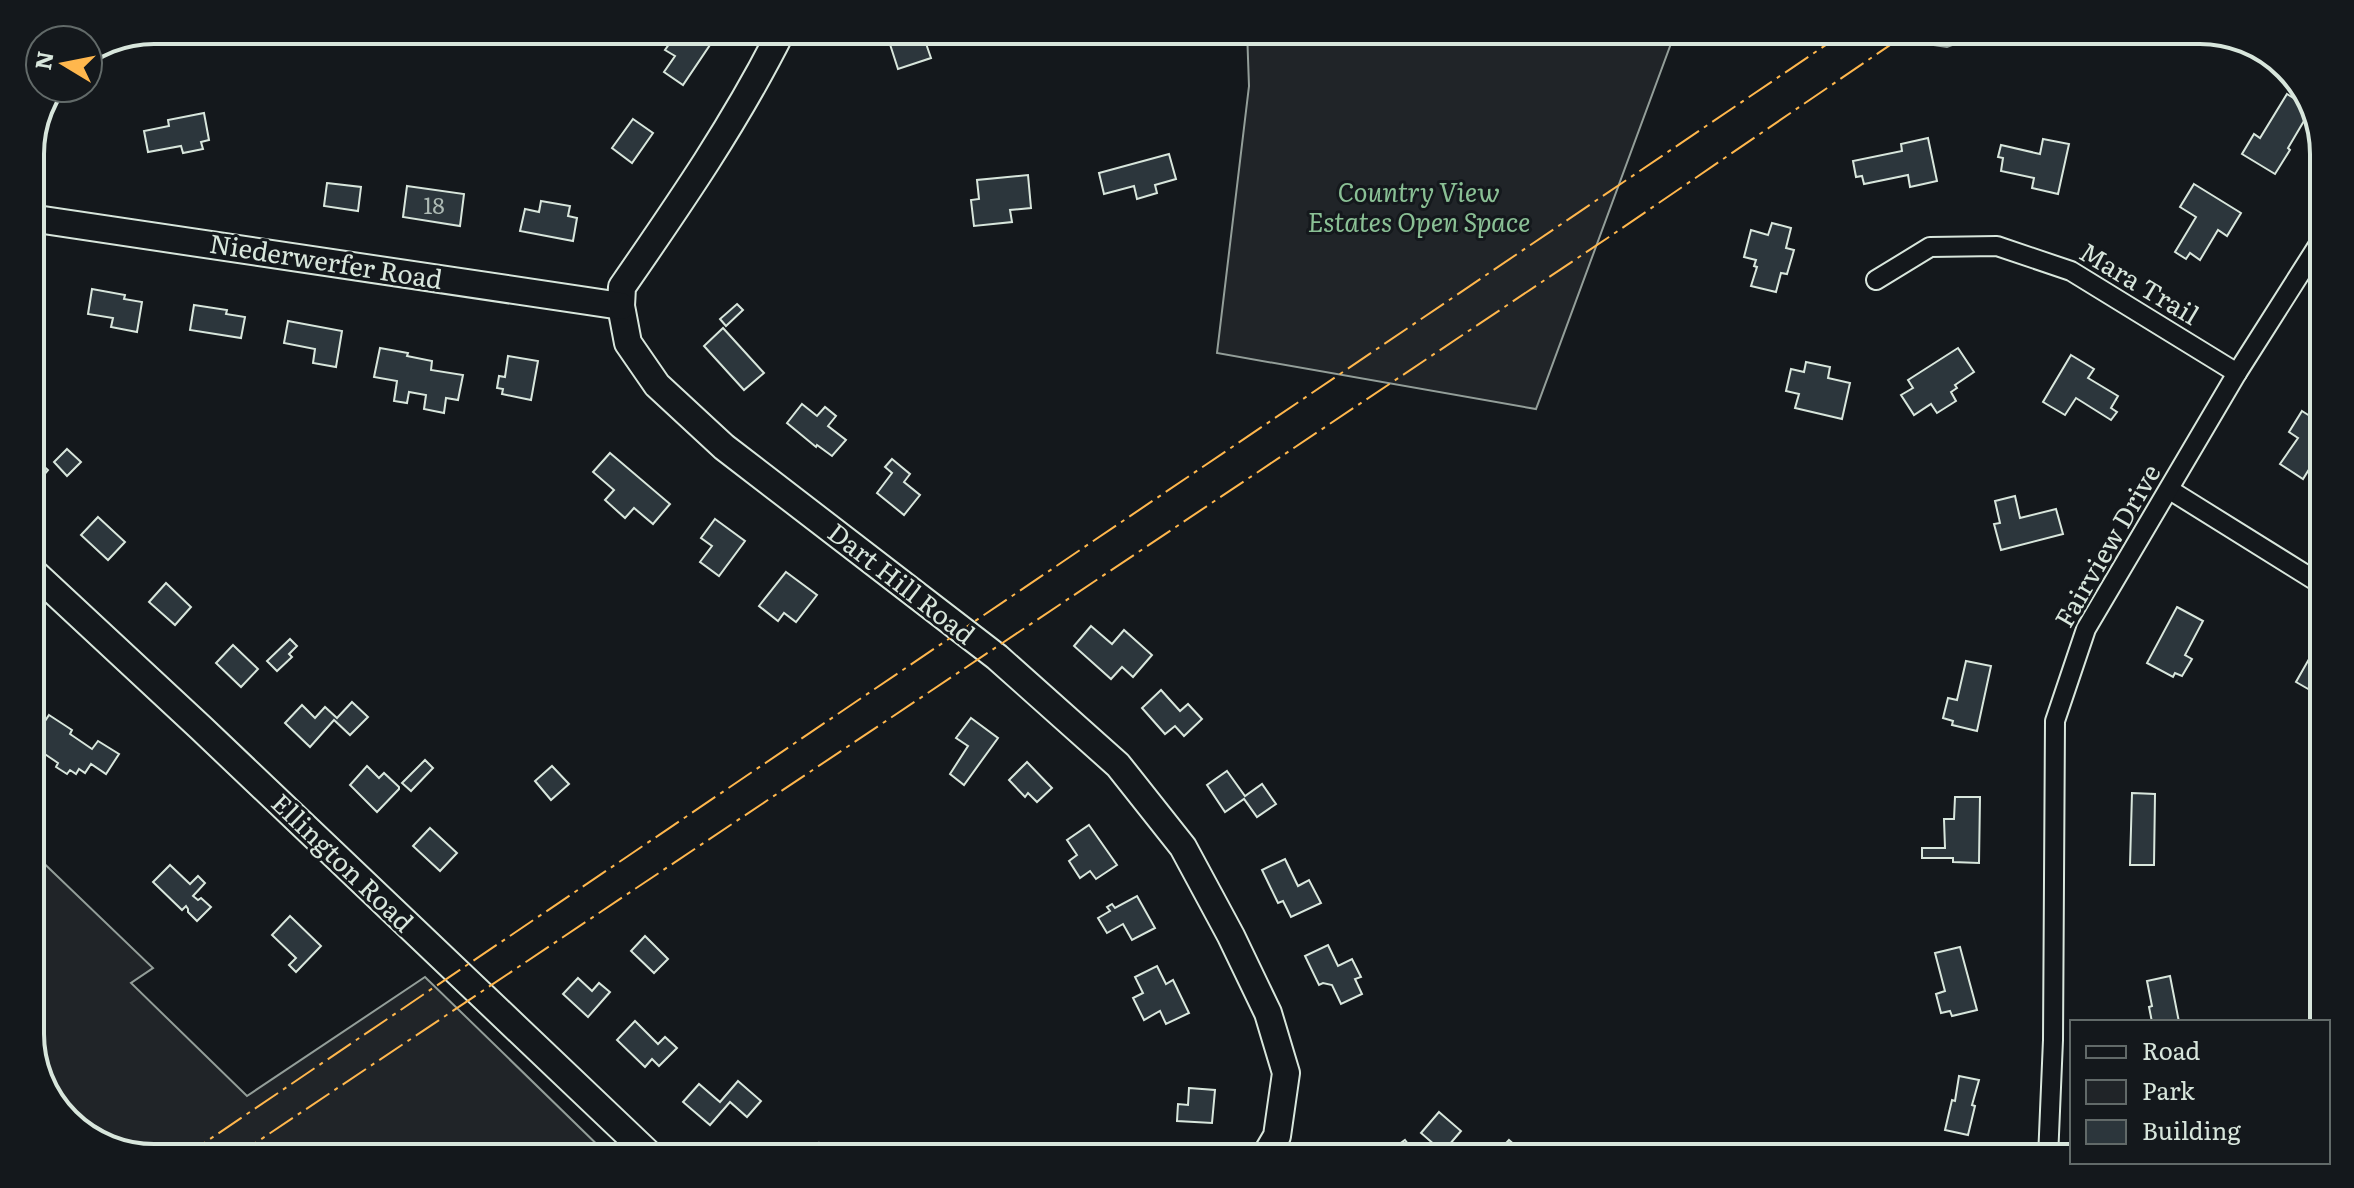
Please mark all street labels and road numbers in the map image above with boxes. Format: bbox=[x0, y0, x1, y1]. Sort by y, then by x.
street label: Niederwerfer Road bbox=[207, 222, 446, 297]
street label: Mara Trail bbox=[2073, 231, 2208, 333]
street label: Fairview Drive bbox=[2043, 456, 2168, 634]
street label: Dart Hill Road bbox=[820, 512, 985, 652]
street label: Ellington Road bbox=[264, 783, 424, 940]

